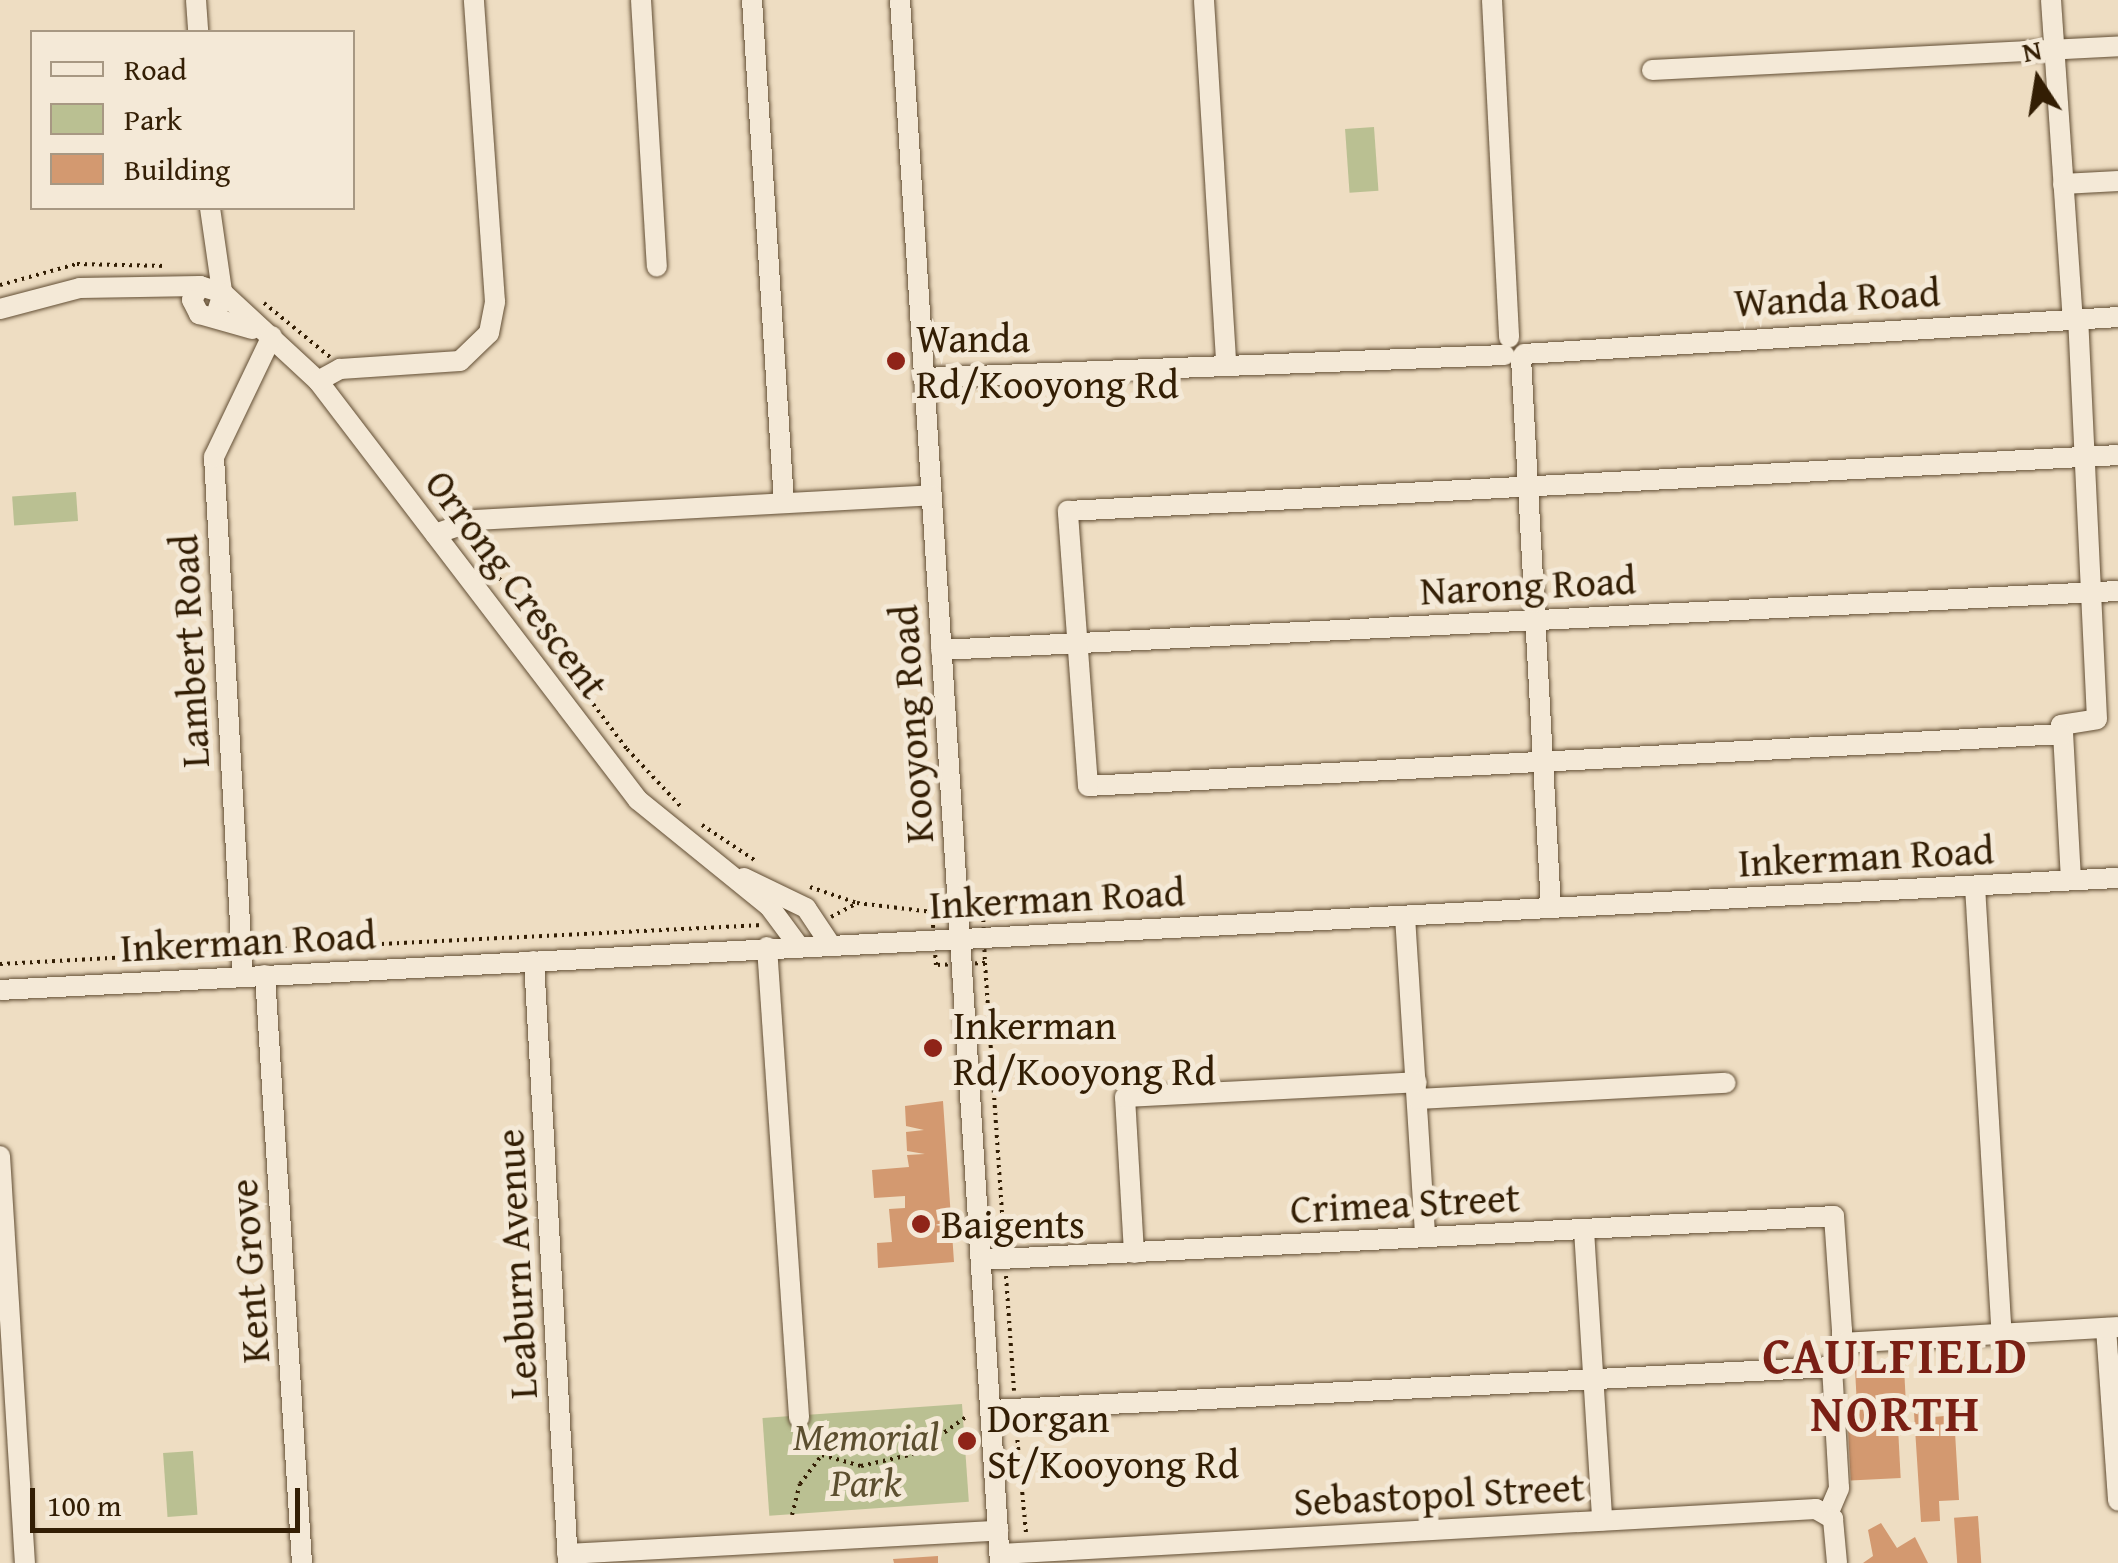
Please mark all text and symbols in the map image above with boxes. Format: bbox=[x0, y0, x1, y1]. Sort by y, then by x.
text: N bbox=[2018, 28, 2045, 72]
legend bbox=[30, 30, 355, 210]
north arrow bbox=[1988, 30, 2088, 130]
text: Road bbox=[124, 47, 187, 91]
text: Park bbox=[124, 97, 182, 141]
text: Building bbox=[124, 147, 230, 191]
street label: Wanda Road bbox=[1733, 268, 1941, 326]
place label: Wanda Rd/Kooyong Rd bbox=[916, 314, 1179, 408]
marker: Wanda Rd/Kooyong Rd bbox=[885, 350, 907, 372]
street label: Orrong Crescent bbox=[416, 460, 618, 708]
street label: Lambert Road bbox=[159, 533, 219, 769]
street label: Narong Road bbox=[1419, 555, 1637, 615]
street label: Kooyong Road bbox=[879, 603, 943, 845]
street label: Inkerman Road bbox=[1737, 825, 1995, 887]
street label: Inkerman Road bbox=[928, 867, 1186, 929]
street label: Inkerman Road bbox=[119, 910, 377, 972]
place label: Inkerman Rd/Kooyong Rd bbox=[953, 1001, 1216, 1095]
marker: Inkerman Rd/Kooyong Rd bbox=[922, 1037, 944, 1059]
street label: Leaburn Avenue bbox=[485, 1128, 547, 1400]
street label: Crimea Street bbox=[1289, 1173, 1521, 1233]
street label: Kent Grove bbox=[219, 1177, 279, 1365]
place label: Baigents bbox=[941, 1200, 1085, 1248]
marker: Baigents bbox=[910, 1213, 932, 1235]
district label: CAULFIELD NORTH bbox=[1762, 1324, 2030, 1442]
place label: Dorgan St/Kooyong Rd bbox=[987, 1394, 1239, 1488]
park label: Memorial Park bbox=[793, 1412, 939, 1506]
marker: Dorgan St/Kooyong Rd bbox=[956, 1430, 978, 1452]
street label: Sebastopol Street bbox=[1292, 1462, 1586, 1526]
scale bar bbox=[35, 1468, 305, 1530]
text: 100 m bbox=[47, 1483, 121, 1527]

